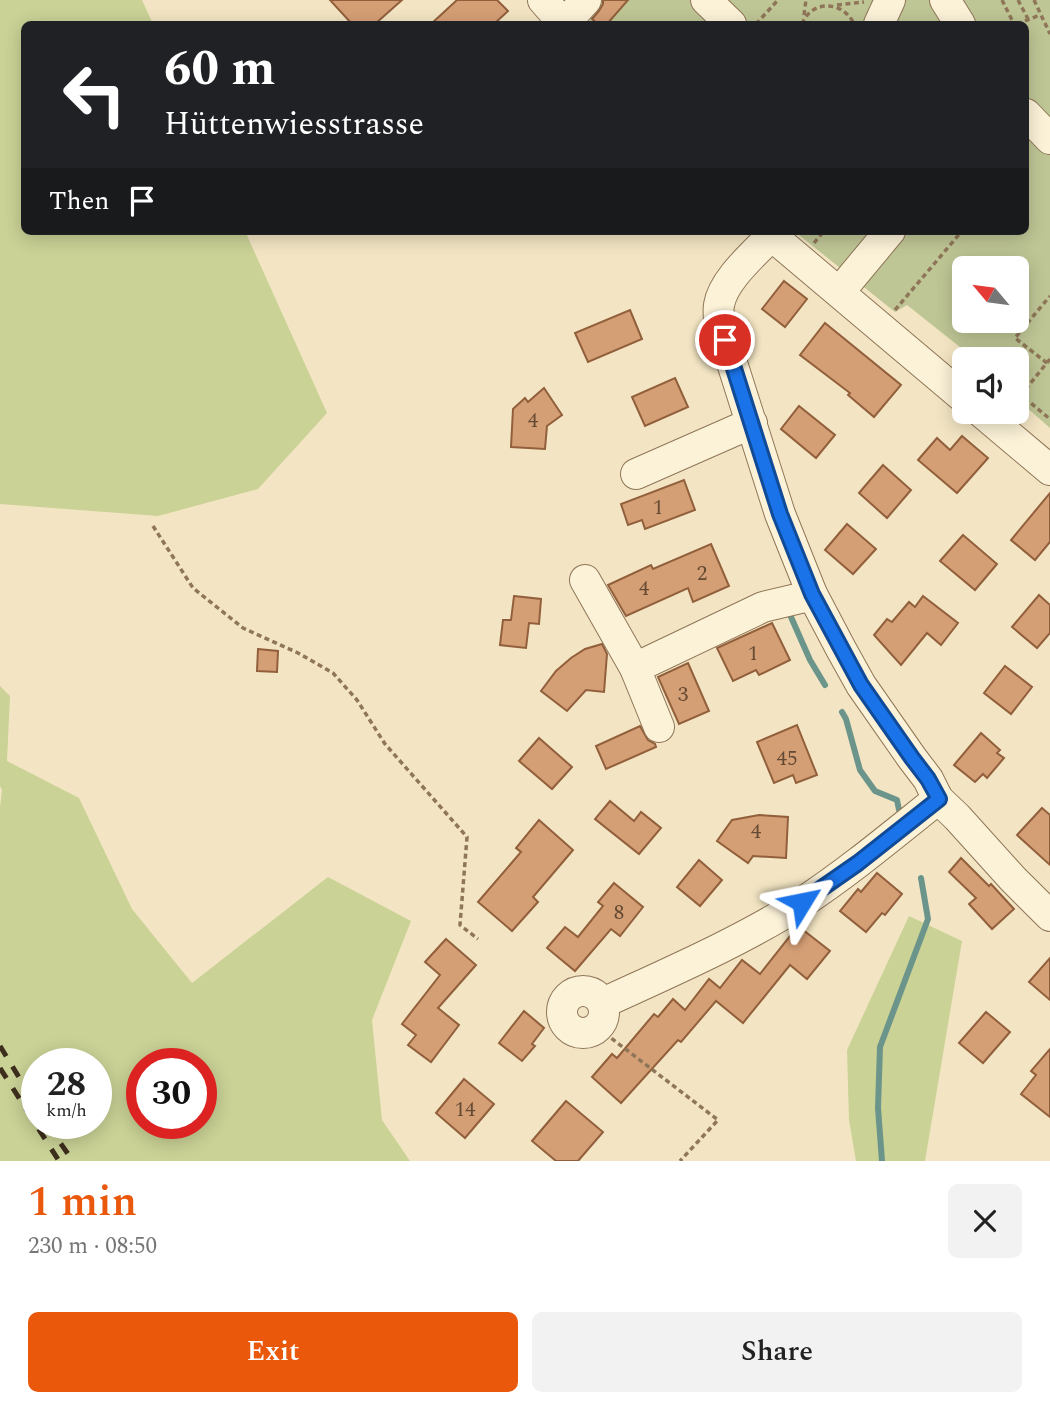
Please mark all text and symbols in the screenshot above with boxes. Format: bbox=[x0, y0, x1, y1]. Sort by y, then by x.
text: 60 m bbox=[164, 32, 275, 107]
icon: left bbox=[49, 49, 140, 140]
text: Hüttenwiesstrasse bbox=[164, 100, 424, 149]
text: Then bbox=[49, 181, 109, 221]
icon: arrive bbox=[123, 182, 161, 220]
north arrow bbox=[952, 256, 1029, 332]
map controls bbox=[952, 256, 1029, 424]
pin bbox=[695, 310, 755, 370]
icon: arrive bbox=[706, 321, 744, 359]
button: sound bbox=[952, 347, 1029, 424]
house number: 4 bbox=[528, 405, 539, 437]
house number: 1 bbox=[653, 492, 663, 524]
house number: 2 bbox=[697, 558, 707, 590]
house number: 4 bbox=[639, 573, 650, 605]
house number: 1 bbox=[748, 638, 758, 670]
house number: 3 bbox=[678, 679, 689, 711]
house number: 45 bbox=[777, 743, 798, 775]
house number: 4 bbox=[751, 816, 762, 848]
position arrow bbox=[765, 865, 839, 939]
house number: 8 bbox=[614, 897, 624, 929]
speed limit sign: 30 bbox=[126, 1048, 217, 1139]
text: 28 bbox=[47, 1058, 86, 1111]
house number: 14 bbox=[455, 1094, 476, 1126]
text: km/h bbox=[46, 1097, 87, 1124]
text: 1 min bbox=[28, 1171, 137, 1234]
button: close bbox=[948, 1184, 1022, 1258]
text: 230 m · 08:50 bbox=[28, 1229, 157, 1264]
button: Exit bbox=[28, 1312, 518, 1392]
button: Share bbox=[532, 1312, 1022, 1392]

